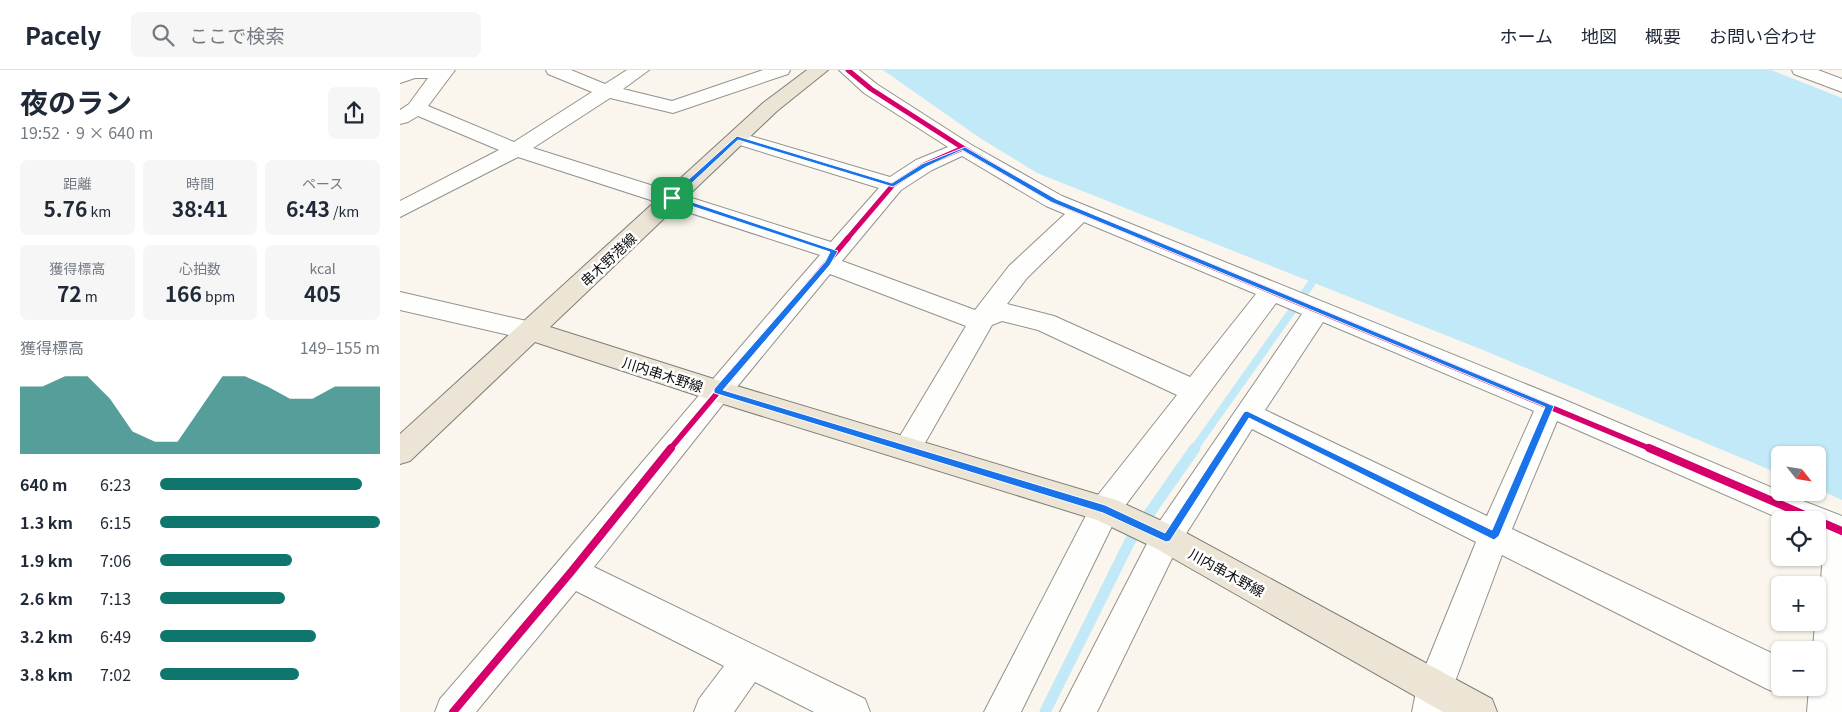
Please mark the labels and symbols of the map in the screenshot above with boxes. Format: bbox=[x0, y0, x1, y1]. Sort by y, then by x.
pin bbox=[651, 177, 693, 219]
street label: 串木野港線 bbox=[576, 228, 640, 290]
street label: 川内串木野線 bbox=[620, 352, 706, 396]
north arrow bbox=[1771, 446, 1826, 501]
street label: 川内串木野線 bbox=[1185, 543, 1269, 601]

